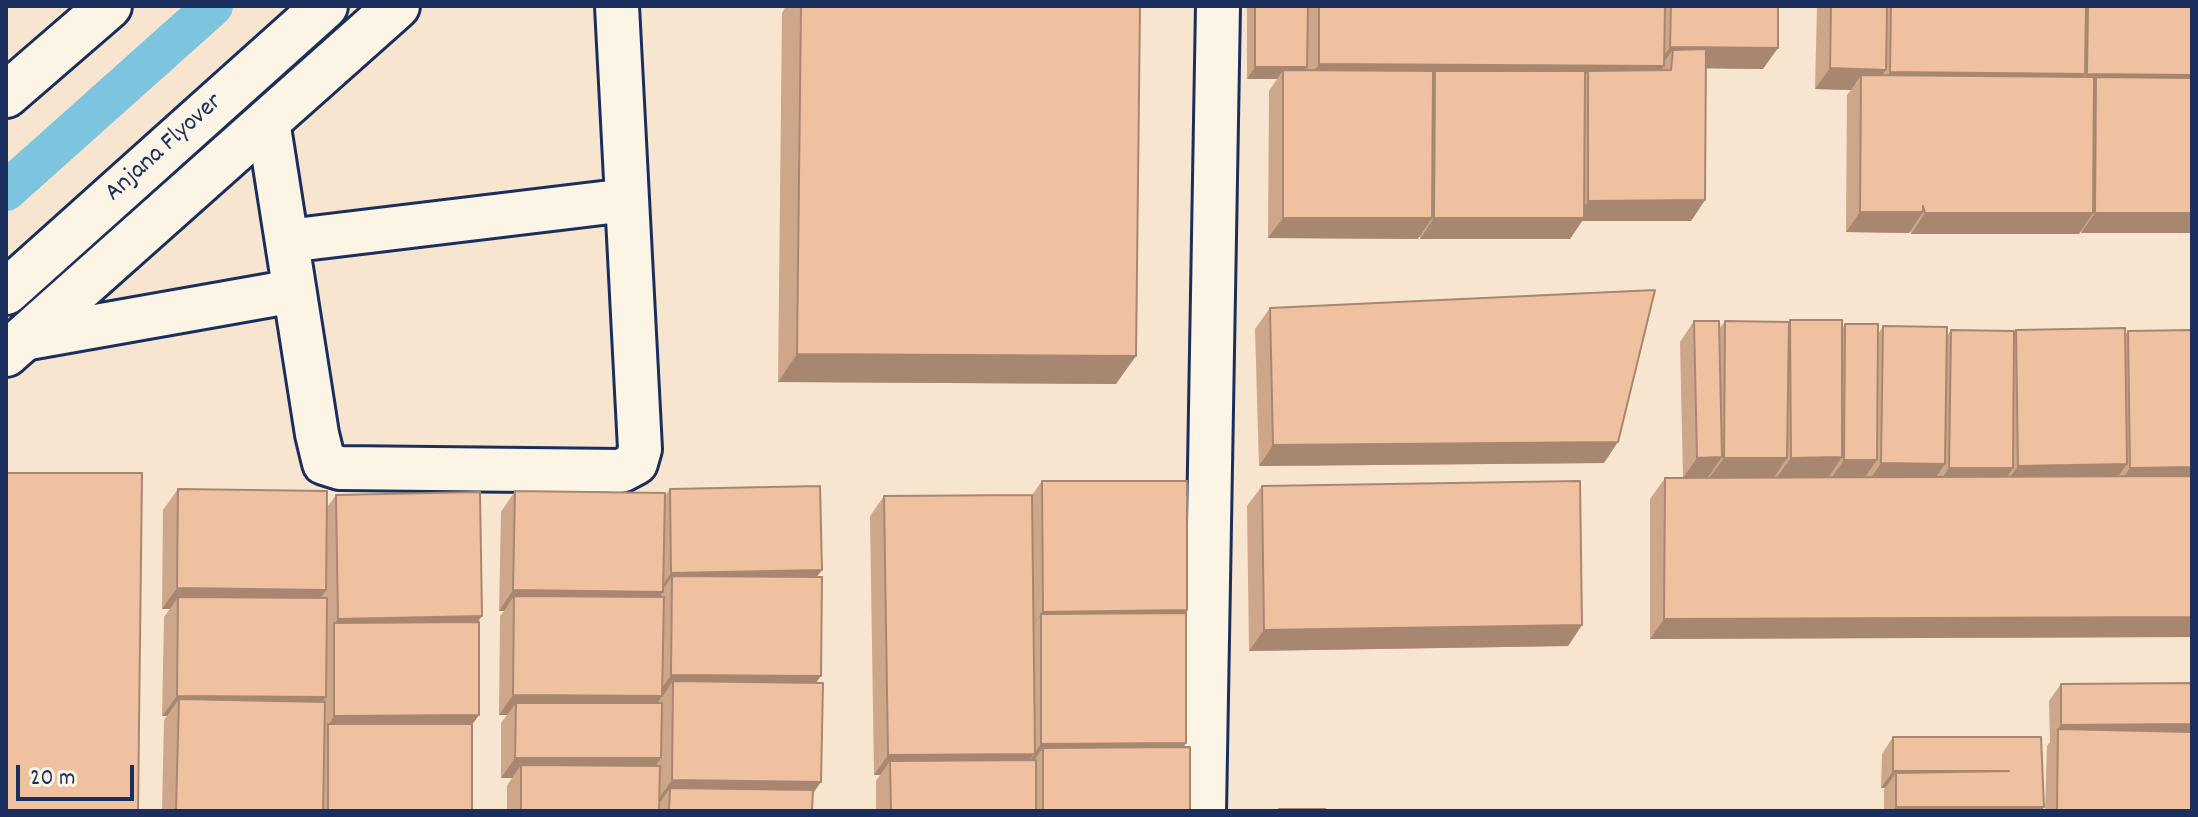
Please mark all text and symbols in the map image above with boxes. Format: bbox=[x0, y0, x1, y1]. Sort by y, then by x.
street label: Anjana Flyover bbox=[100, 88, 230, 210]
scale bar bbox=[20, 749, 138, 799]
text: 20 m bbox=[30, 762, 76, 796]

